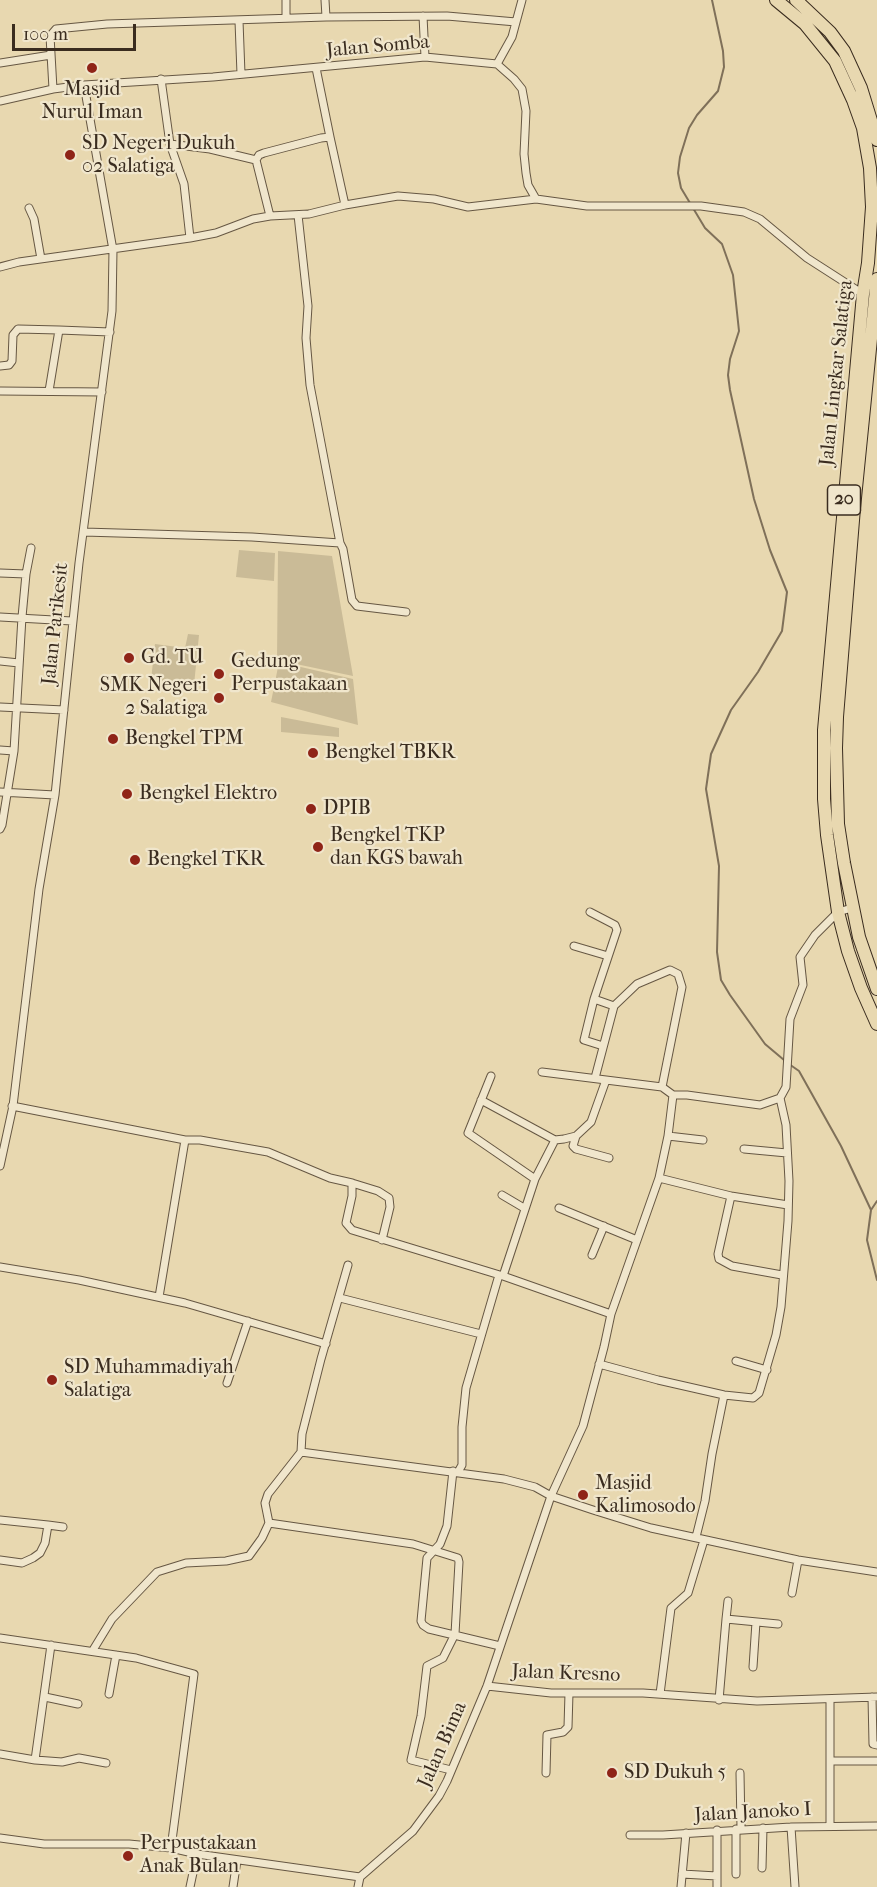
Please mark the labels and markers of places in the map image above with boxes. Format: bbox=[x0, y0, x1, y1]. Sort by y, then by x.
marker: Masjid Nurul Iman bbox=[85, 61, 99, 75]
place label: Masjid Nurul Iman bbox=[41, 78, 143, 125]
place label: SD Negeri Dukuh 02 Salatiga bbox=[82, 132, 235, 179]
marker: SD Negeri Dukuh 02 Salatiga bbox=[63, 148, 77, 162]
place label: Gd. TU bbox=[141, 646, 204, 670]
place label: Gedung Perpustakaan bbox=[231, 650, 348, 697]
marker: Gd. TU bbox=[122, 651, 136, 665]
marker: Gedung Perpustakaan bbox=[212, 667, 226, 681]
place label: SMK Negeri 2 Salatiga bbox=[100, 674, 207, 721]
marker: SMK Negeri 2 Salatiga bbox=[212, 691, 226, 705]
place label: Bengkel TPM bbox=[125, 727, 244, 751]
marker: Bengkel TPM bbox=[106, 732, 120, 746]
place label: Bengkel TBKR bbox=[325, 741, 455, 765]
marker: Bengkel TBKR bbox=[306, 746, 320, 760]
place label: Bengkel Elektro bbox=[139, 782, 277, 806]
marker: Bengkel Elektro bbox=[120, 787, 134, 801]
place label: DPIB bbox=[323, 797, 371, 821]
marker: DPIB bbox=[304, 802, 318, 816]
place label: Bengkel TKP dan KGS bawah bbox=[330, 824, 463, 871]
marker: Bengkel TKP dan KGS bawah bbox=[311, 840, 325, 854]
place label: Bengkel TKR bbox=[147, 848, 264, 872]
marker: Bengkel TKR bbox=[128, 853, 142, 867]
place label: SD Muhammadiyah Salatiga bbox=[64, 1356, 234, 1403]
marker: SD Muhammadiyah Salatiga bbox=[45, 1373, 59, 1387]
place label: Masjid Kalimosodo bbox=[595, 1472, 696, 1519]
marker: Masjid Kalimosodo bbox=[576, 1488, 590, 1502]
place label: SD Dukuh 5 bbox=[624, 1761, 726, 1785]
marker: SD Dukuh 5 bbox=[605, 1766, 619, 1780]
place label: Perpustakaan Anak Bulan bbox=[140, 1832, 257, 1879]
marker: Perpustakaan Anak Bulan bbox=[121, 1849, 135, 1863]

